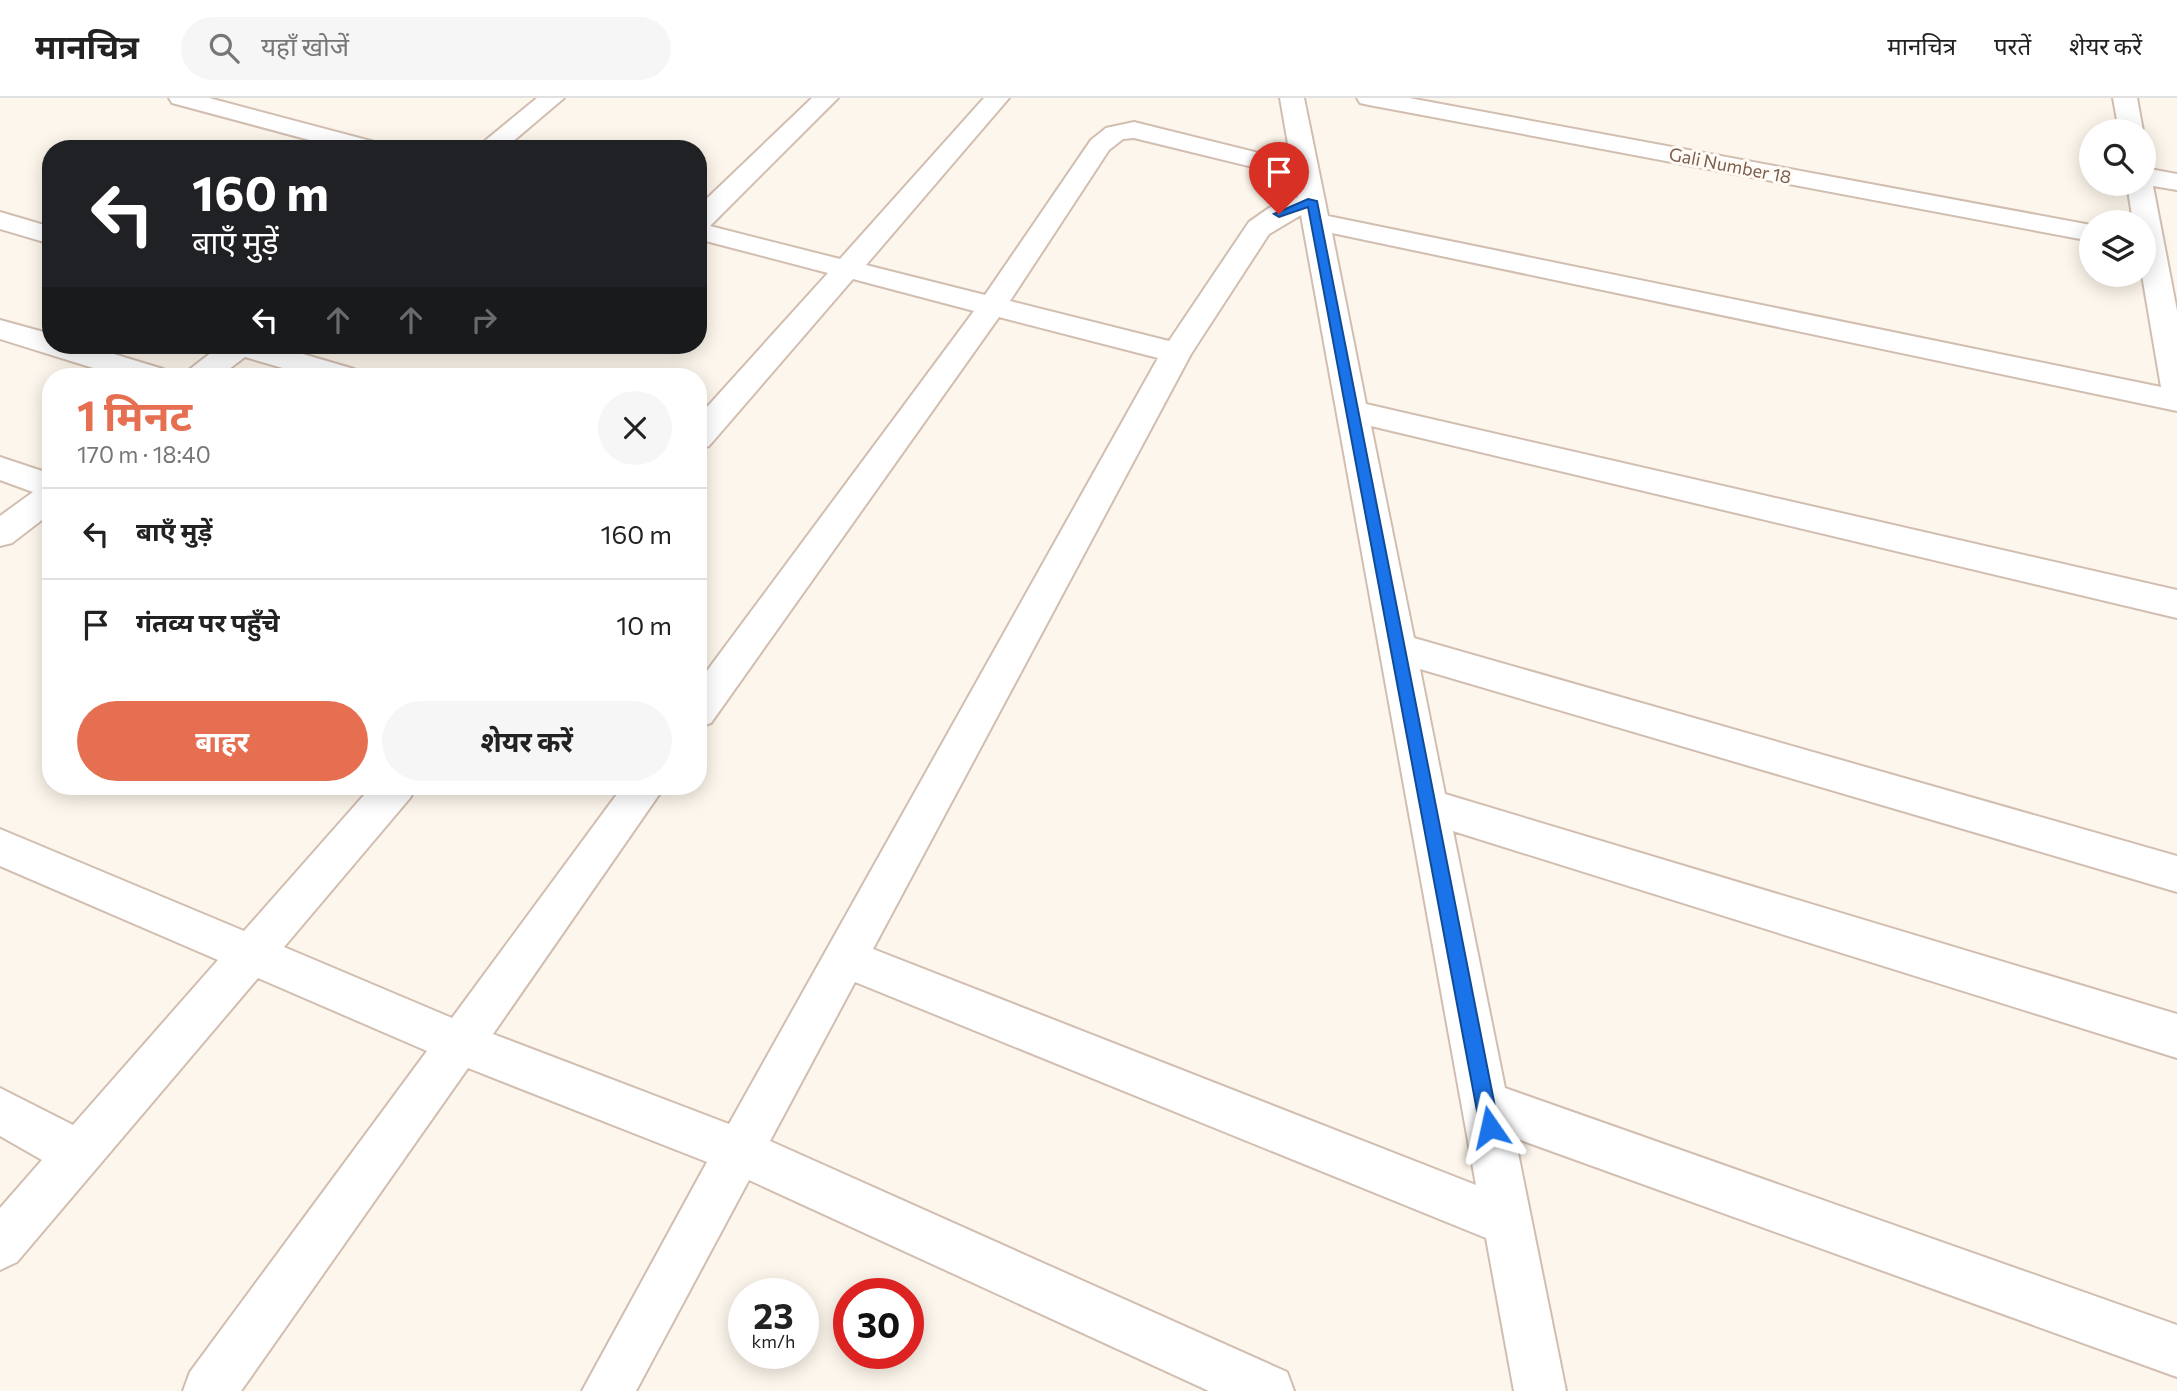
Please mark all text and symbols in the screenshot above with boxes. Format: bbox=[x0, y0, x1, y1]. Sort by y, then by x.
search box bbox=[181, 17, 671, 80]
text: मानचित्र bbox=[35, 25, 139, 66]
icon: search bbox=[205, 29, 243, 67]
text: यहाँ खोजें bbox=[261, 30, 349, 61]
text: मानचित्र bbox=[1887, 31, 1956, 60]
text: परतें bbox=[1994, 31, 2031, 60]
text: शेयर करें bbox=[2069, 31, 2142, 60]
map controls bbox=[2079, 119, 2156, 287]
button: search bbox=[2079, 119, 2156, 196]
pin bbox=[1249, 142, 1309, 214]
street label: Gali Number 18 bbox=[1667, 142, 1793, 188]
icon: arrive bbox=[1260, 153, 1298, 191]
text: 160 m bbox=[192, 161, 329, 221]
icon: left bbox=[77, 168, 168, 259]
button: layers bbox=[2079, 210, 2156, 287]
text: बाएँ मुड़ें bbox=[192, 221, 279, 261]
icon: left bbox=[246, 301, 284, 339]
icon: ahead bbox=[319, 301, 357, 339]
icon: ahead bbox=[392, 301, 430, 339]
icon: right bbox=[465, 301, 503, 339]
text: 1 मिनट bbox=[77, 388, 192, 440]
button: close bbox=[598, 391, 672, 465]
text: 170 m · 18:40 bbox=[77, 440, 211, 468]
icon: left bbox=[77, 515, 115, 553]
text: बाएँ मुड़ें bbox=[136, 515, 212, 546]
text: 160 m bbox=[600, 518, 672, 549]
icon: arrive bbox=[77, 606, 115, 644]
text: गंतव्य पर पहुँचे bbox=[136, 606, 280, 637]
text: 10 m bbox=[616, 609, 672, 640]
button: बाहर bbox=[77, 701, 368, 781]
button: शेयर करें bbox=[382, 701, 672, 781]
position arrow bbox=[1453, 1090, 1527, 1164]
speed limit sign: 30 bbox=[833, 1278, 924, 1369]
text: 23 bbox=[753, 1293, 794, 1336]
text: km/h bbox=[752, 1330, 795, 1352]

